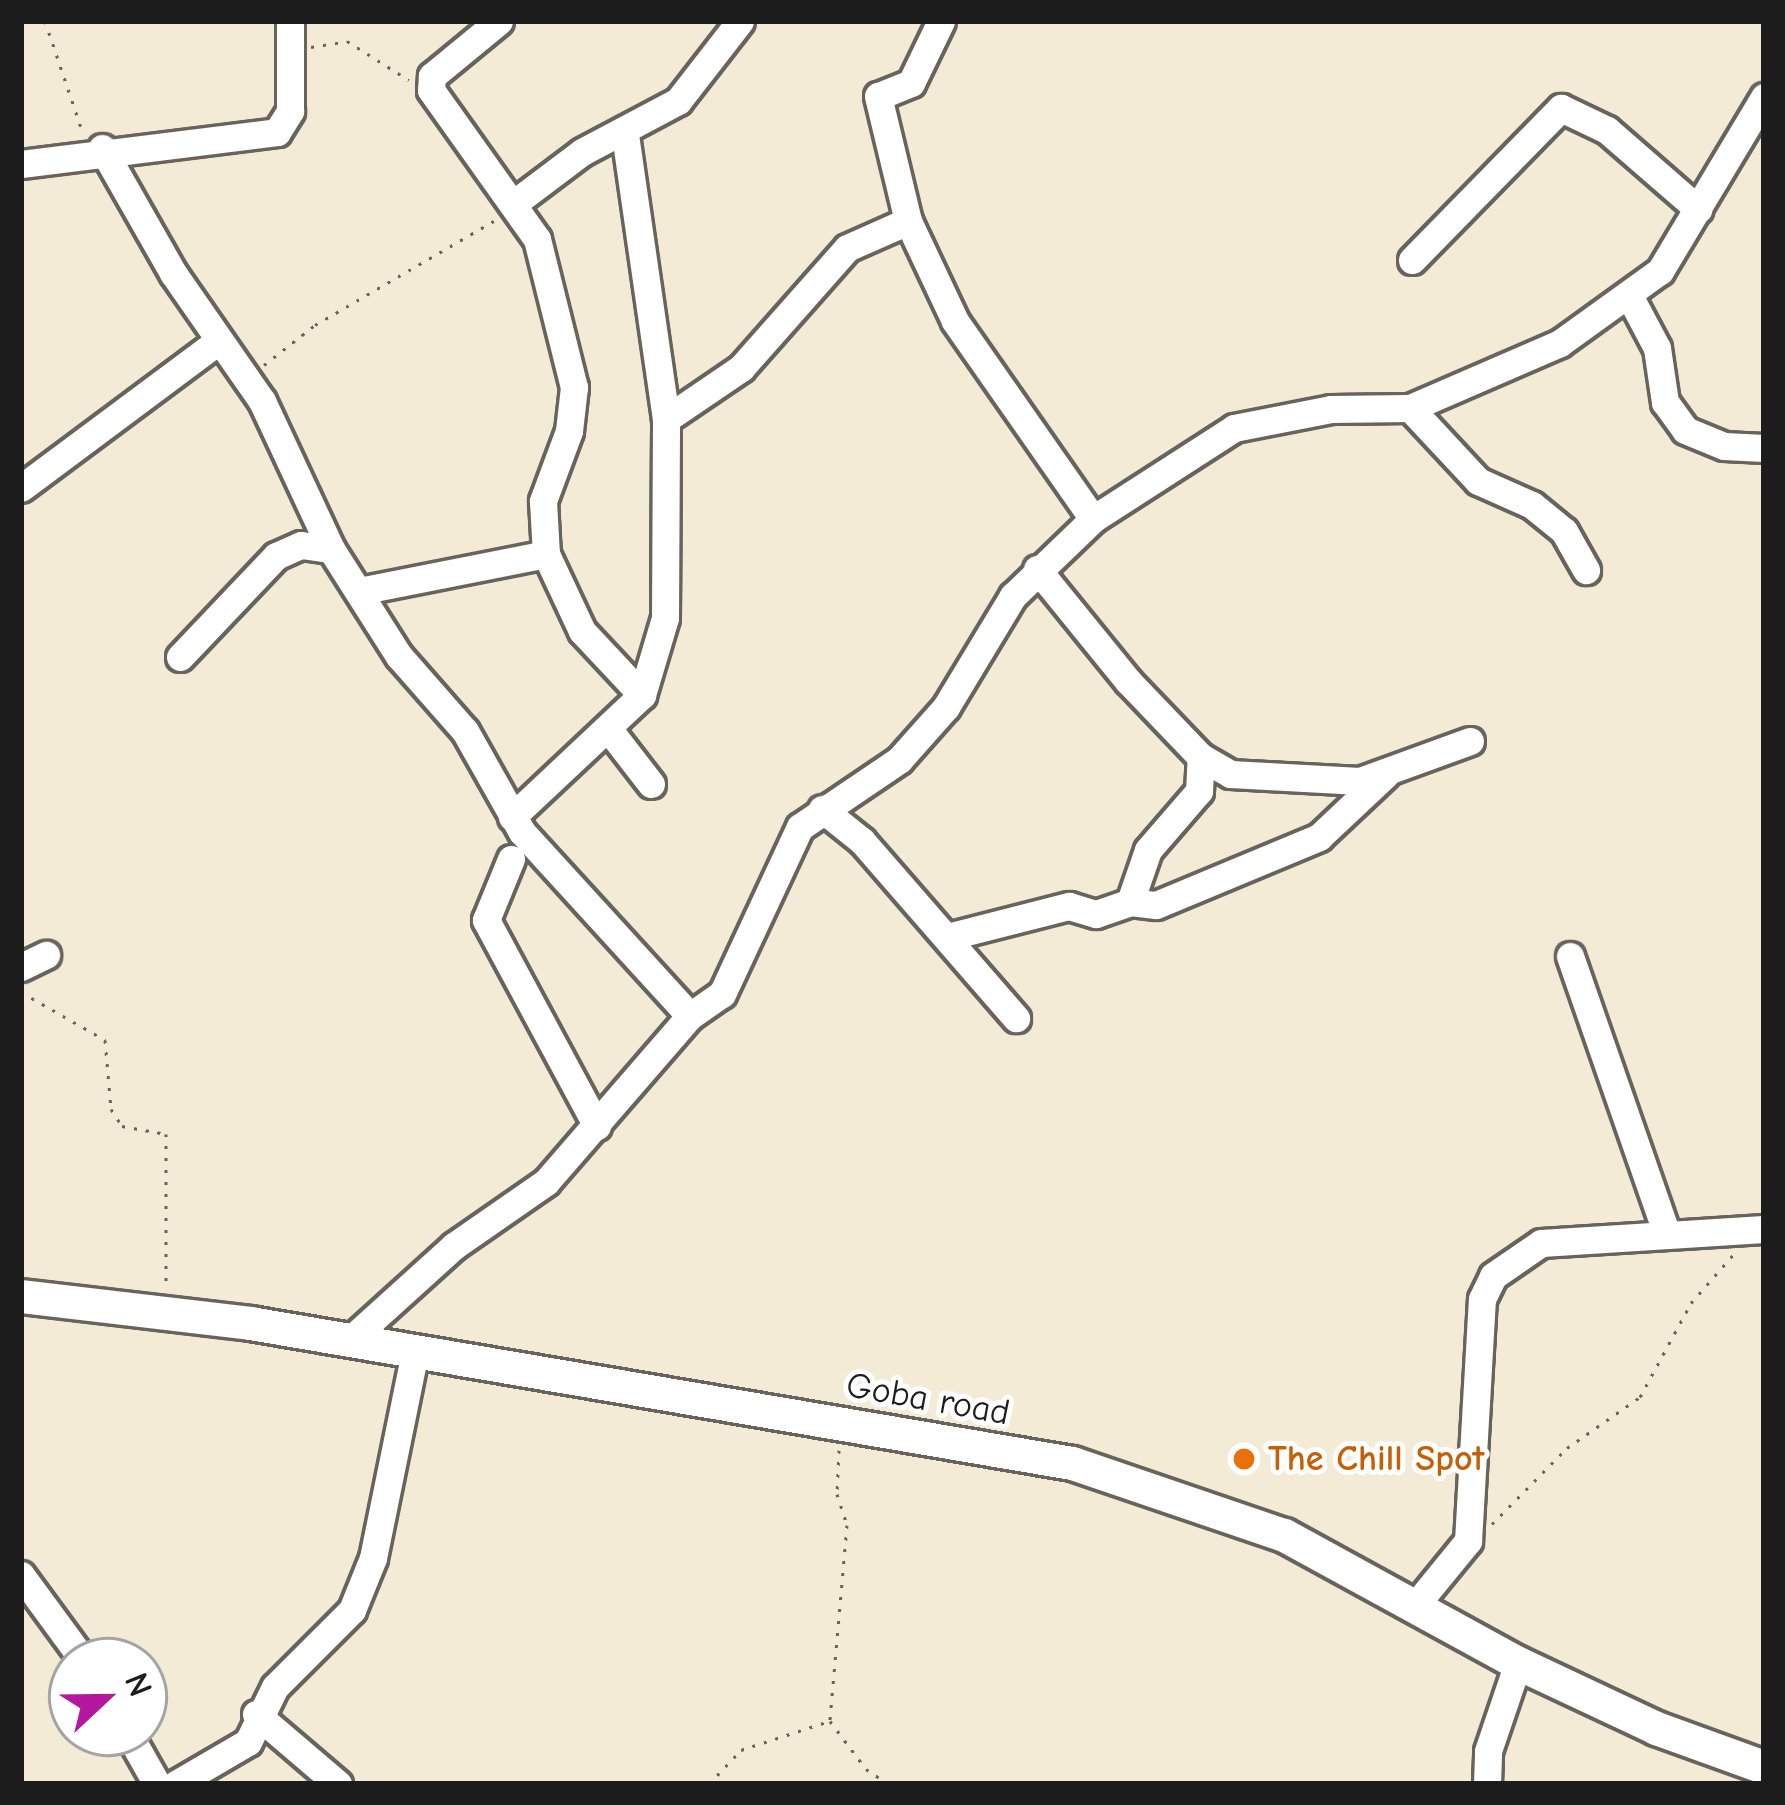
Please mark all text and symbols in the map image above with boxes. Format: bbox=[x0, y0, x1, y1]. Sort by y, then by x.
street label: Goba road bbox=[843, 1363, 1013, 1435]
place label: The Chill Spot bbox=[1268, 1437, 1484, 1481]
marker: The Chill Spot bbox=[1231, 1446, 1257, 1472]
north arrow bbox=[48, 1637, 168, 1757]
text: N bbox=[117, 1668, 160, 1702]

